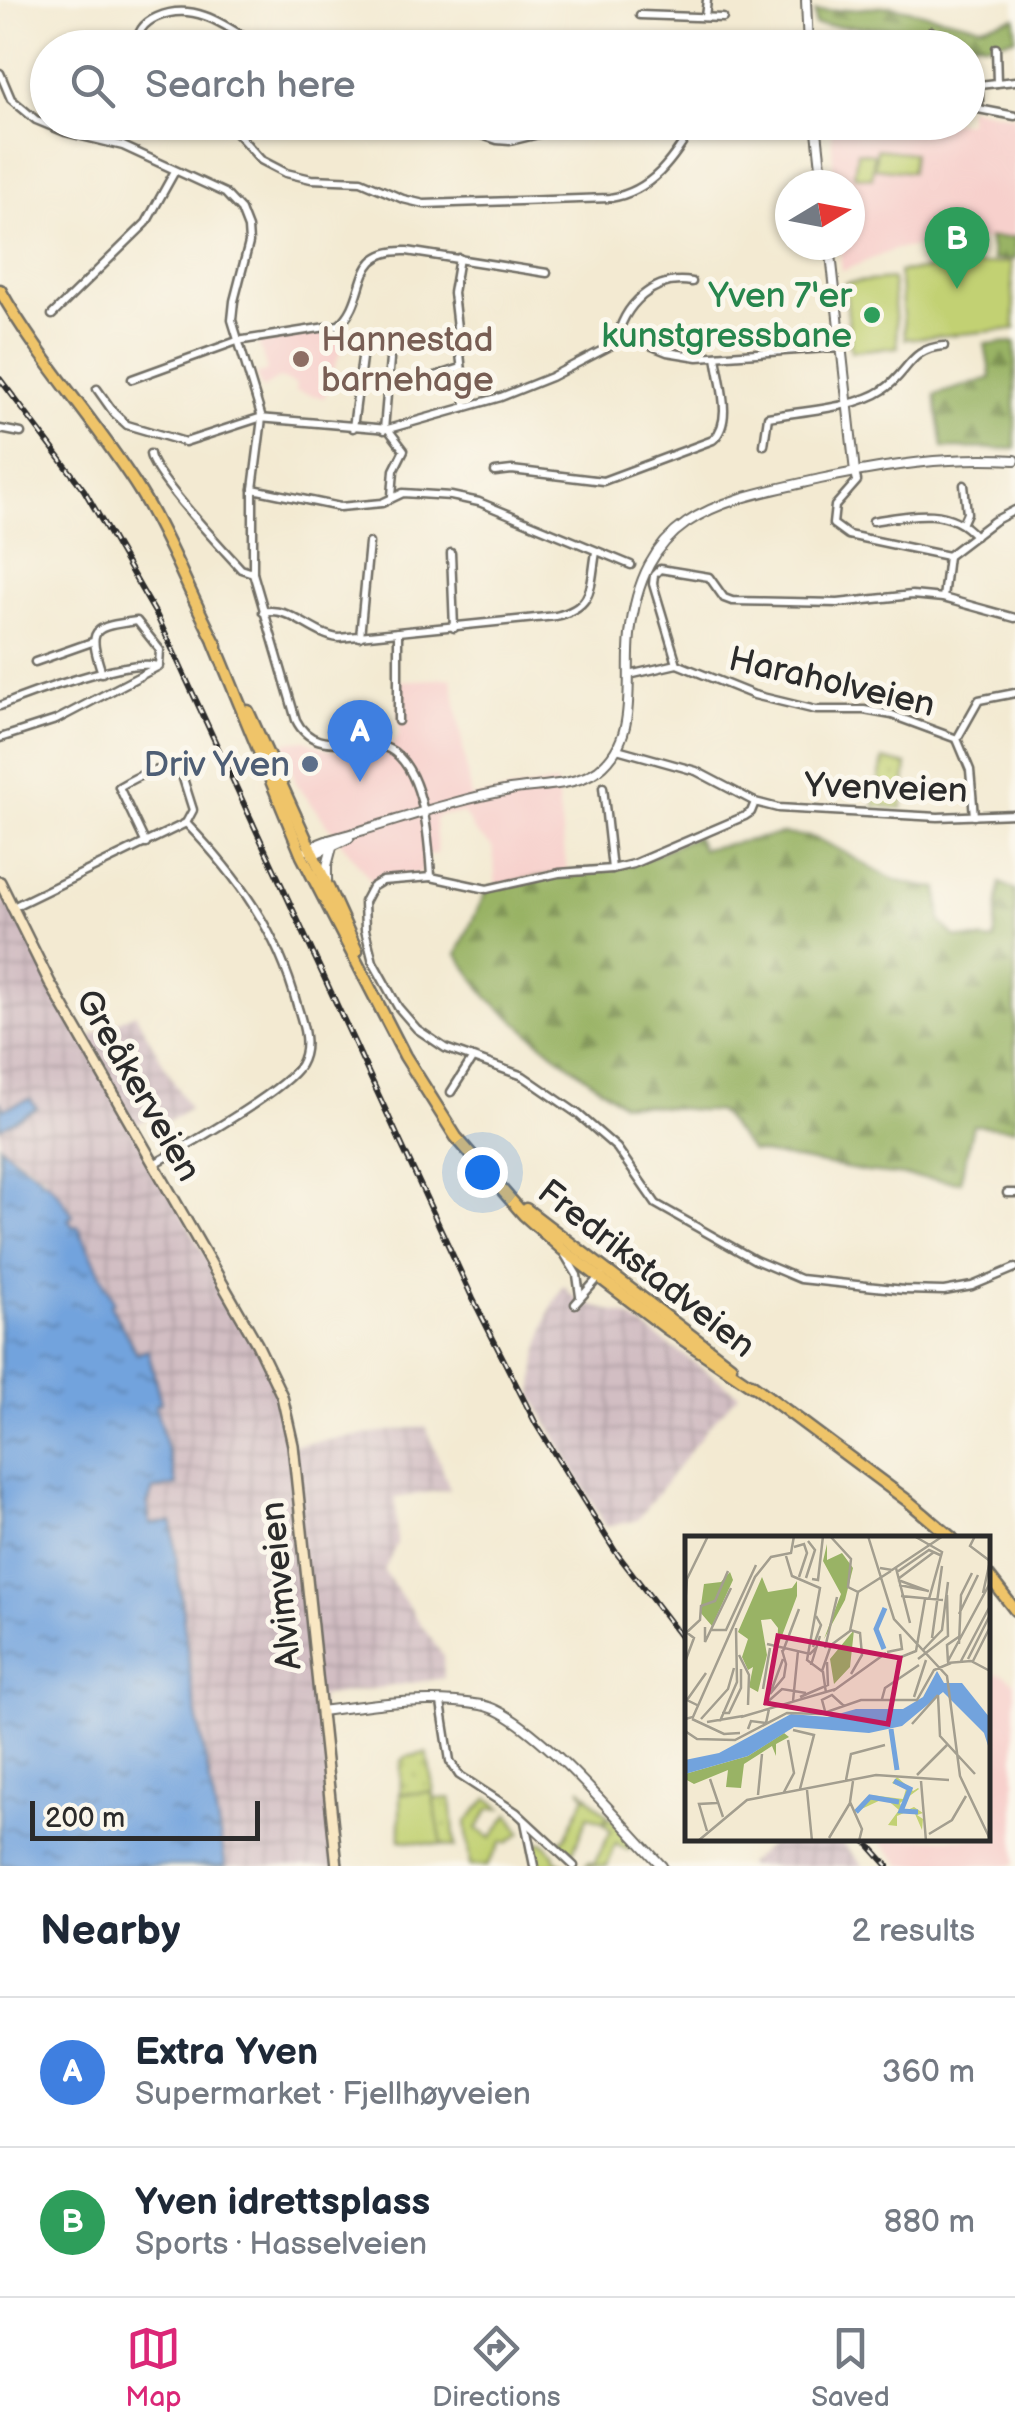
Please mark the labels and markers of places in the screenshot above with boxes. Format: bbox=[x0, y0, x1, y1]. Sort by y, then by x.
pin: B bbox=[924, 206, 990, 289]
place label: Yven 7'er kunstgressbane bbox=[601, 275, 853, 358]
marker: Yven 7'er kunstgressbane bbox=[861, 304, 883, 326]
place label: Hannestad barnehage bbox=[321, 319, 494, 402]
marker: Hannestad barnehage bbox=[290, 348, 312, 370]
pin: A bbox=[328, 700, 392, 782]
place label: Driv Yven bbox=[144, 744, 290, 787]
marker: Driv Yven bbox=[299, 753, 321, 775]

